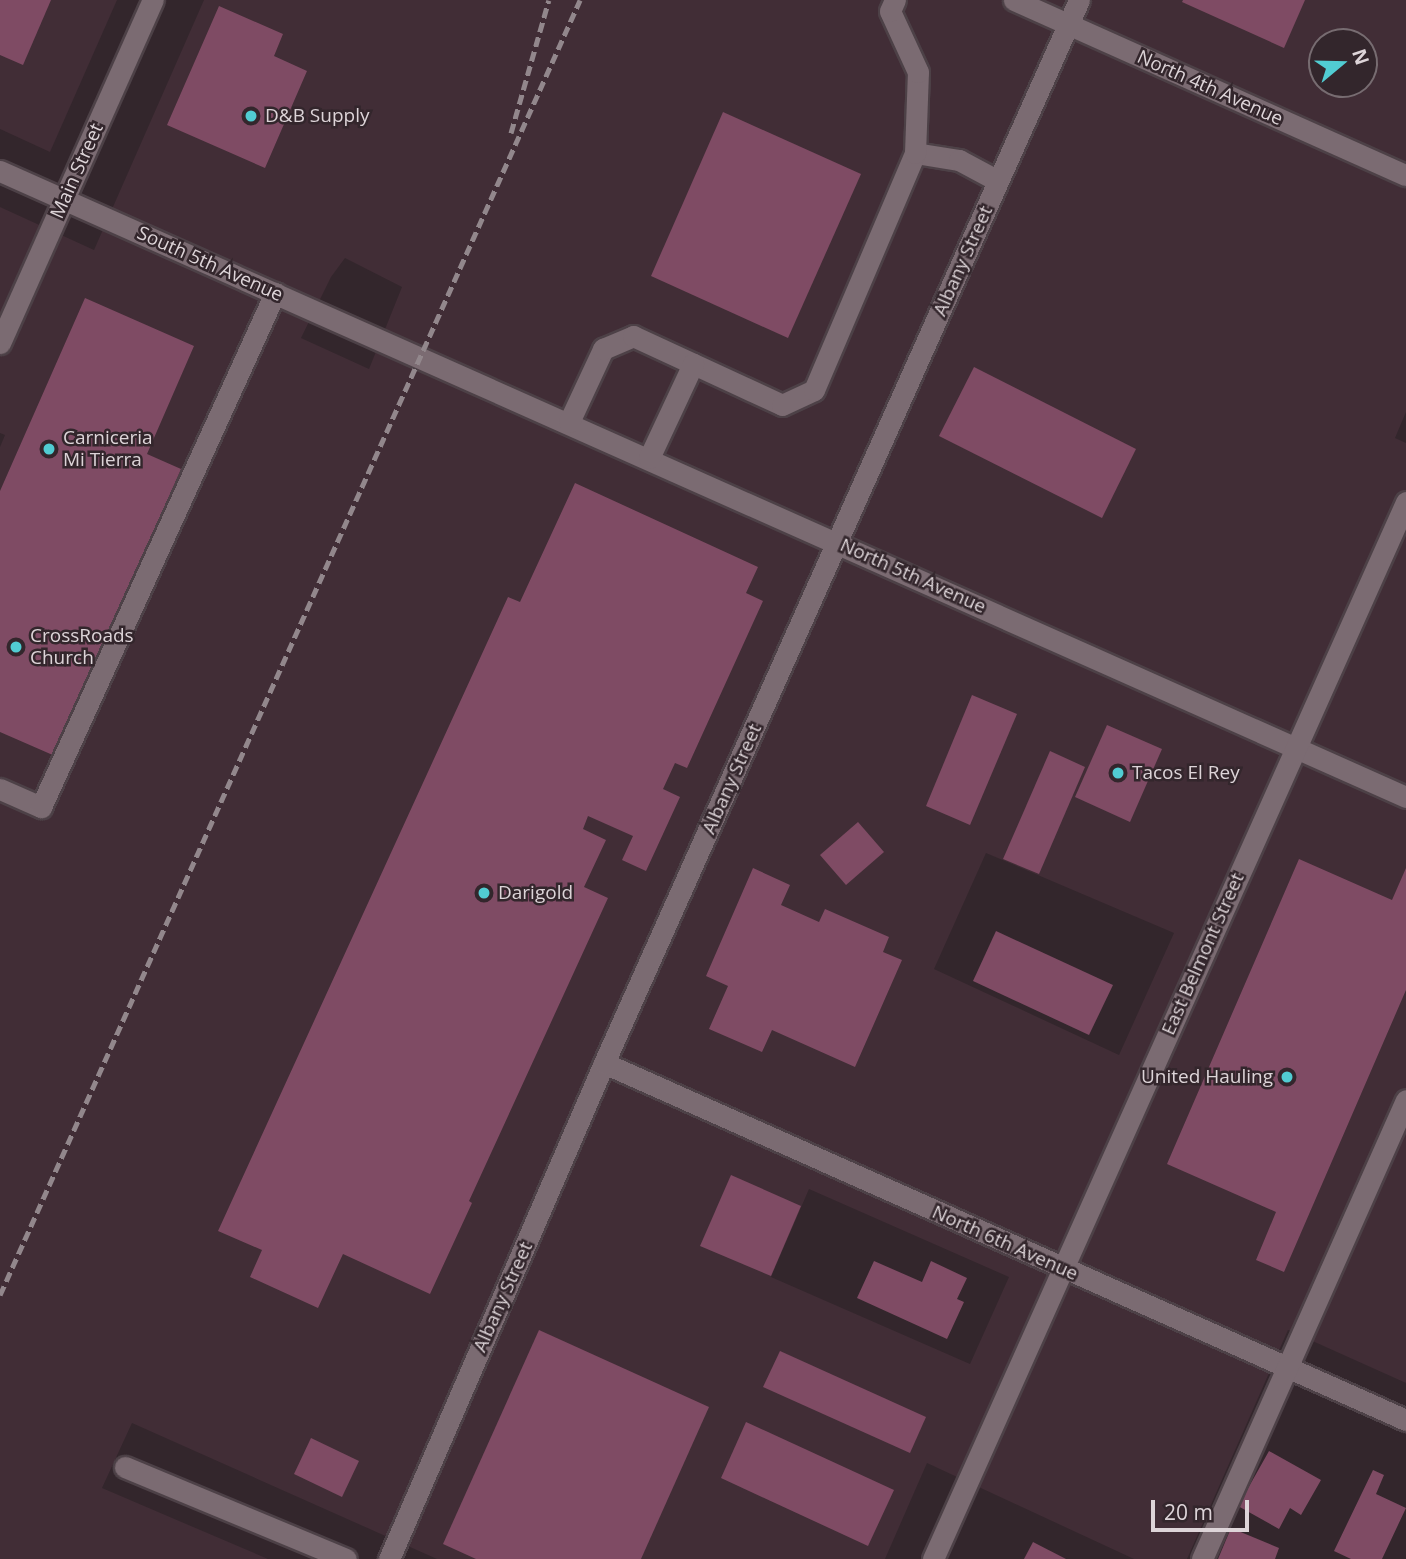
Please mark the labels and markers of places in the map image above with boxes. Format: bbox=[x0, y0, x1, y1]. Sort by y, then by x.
place label: D&B Supply bbox=[265, 105, 369, 127]
marker: D&B Supply bbox=[243, 108, 259, 124]
place label: Carniceria Mi Tierra bbox=[63, 427, 153, 471]
marker: Carniceria Mi Tierra bbox=[41, 441, 57, 457]
place label: CrossRoads Church bbox=[30, 625, 134, 669]
marker: CrossRoads Church bbox=[8, 639, 24, 655]
place label: Tacos El Rey bbox=[1132, 762, 1240, 784]
marker: Tacos El Rey bbox=[1110, 765, 1126, 781]
place label: Darigold bbox=[498, 882, 573, 904]
marker: Darigold bbox=[476, 885, 492, 901]
place label: United Hauling bbox=[1141, 1066, 1273, 1088]
marker: United Hauling bbox=[1279, 1069, 1295, 1085]

